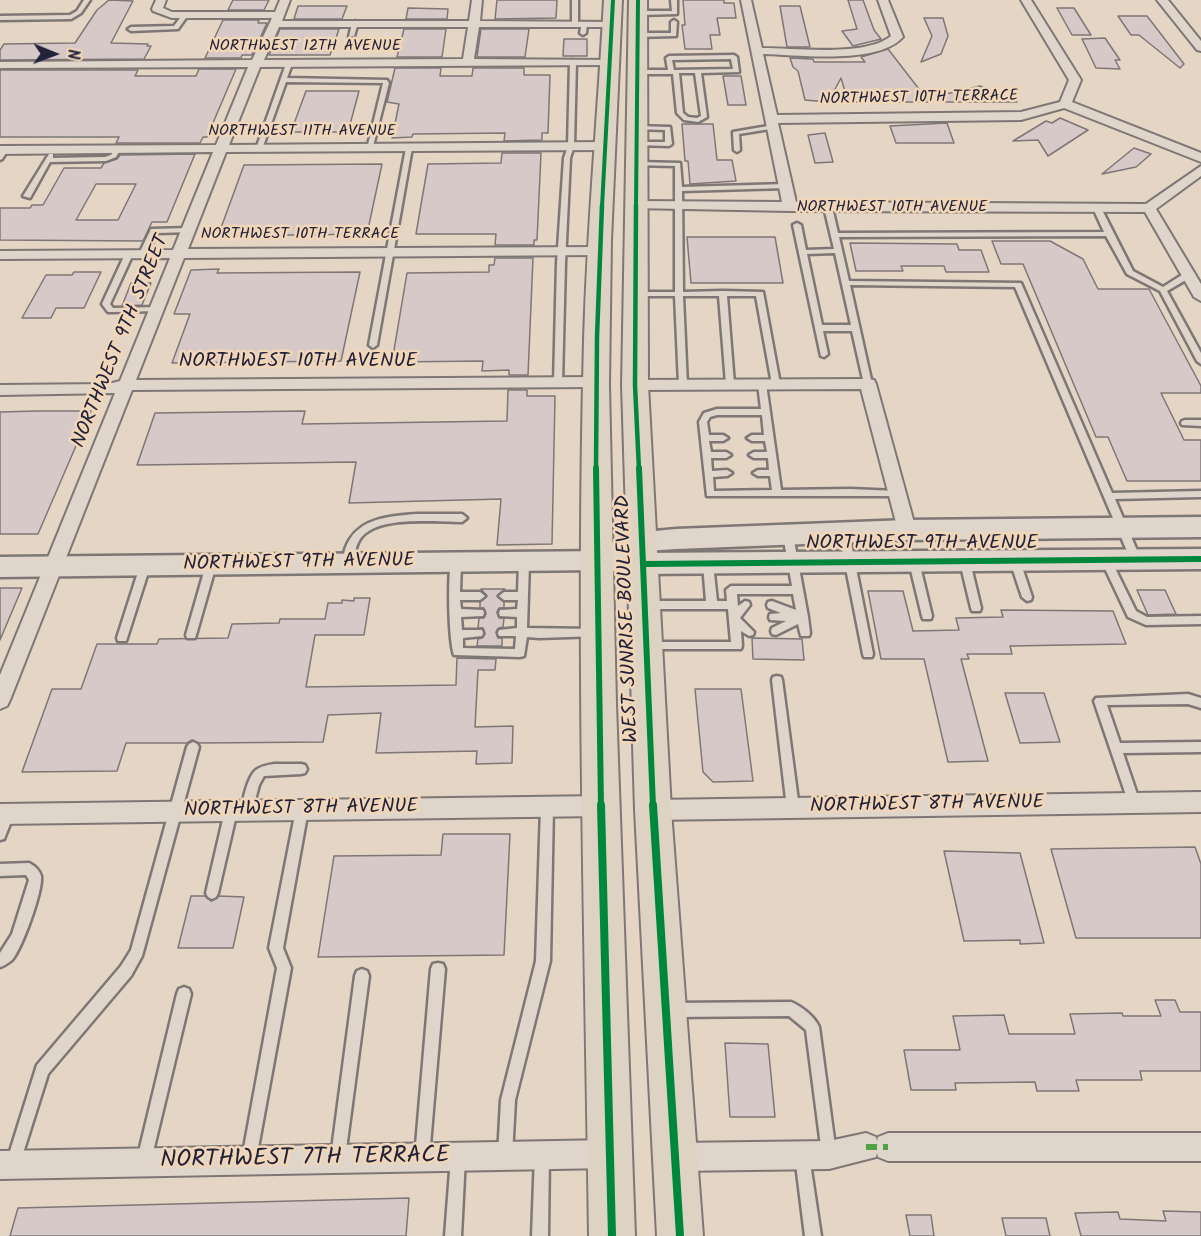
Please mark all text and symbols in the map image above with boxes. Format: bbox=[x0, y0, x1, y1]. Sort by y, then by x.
north arrow bbox=[24, 24, 84, 84]
street label: NORTHWEST 12TH AVENUE bbox=[209, 37, 401, 57]
text: N bbox=[60, 49, 85, 60]
street label: NORTHWEST 10TH TERRACE bbox=[820, 88, 1018, 110]
street label: NORTHWEST 11TH AVENUE bbox=[208, 122, 396, 142]
street label: NORTHWEST 10TH AVENUE bbox=[797, 198, 987, 218]
street label: NORTHWEST 10TH TERRACE bbox=[201, 225, 399, 245]
street label: NORTHWEST 9TH STREET bbox=[68, 232, 176, 452]
street label: NORTHWEST 10TH AVENUE bbox=[179, 351, 417, 375]
street label: WEST SUNRISE BOULEVARD bbox=[613, 495, 645, 743]
street label: NORTHWEST 9TH AVENUE bbox=[806, 533, 1038, 557]
street label: NORTHWEST 9TH AVENUE bbox=[183, 550, 415, 578]
street label: NORTHWEST 8TH AVENUE bbox=[810, 792, 1044, 820]
street label: NORTHWEST 8TH AVENUE bbox=[184, 796, 418, 824]
street label: NORTHWEST 7TH TERRACE bbox=[160, 1143, 450, 1177]

